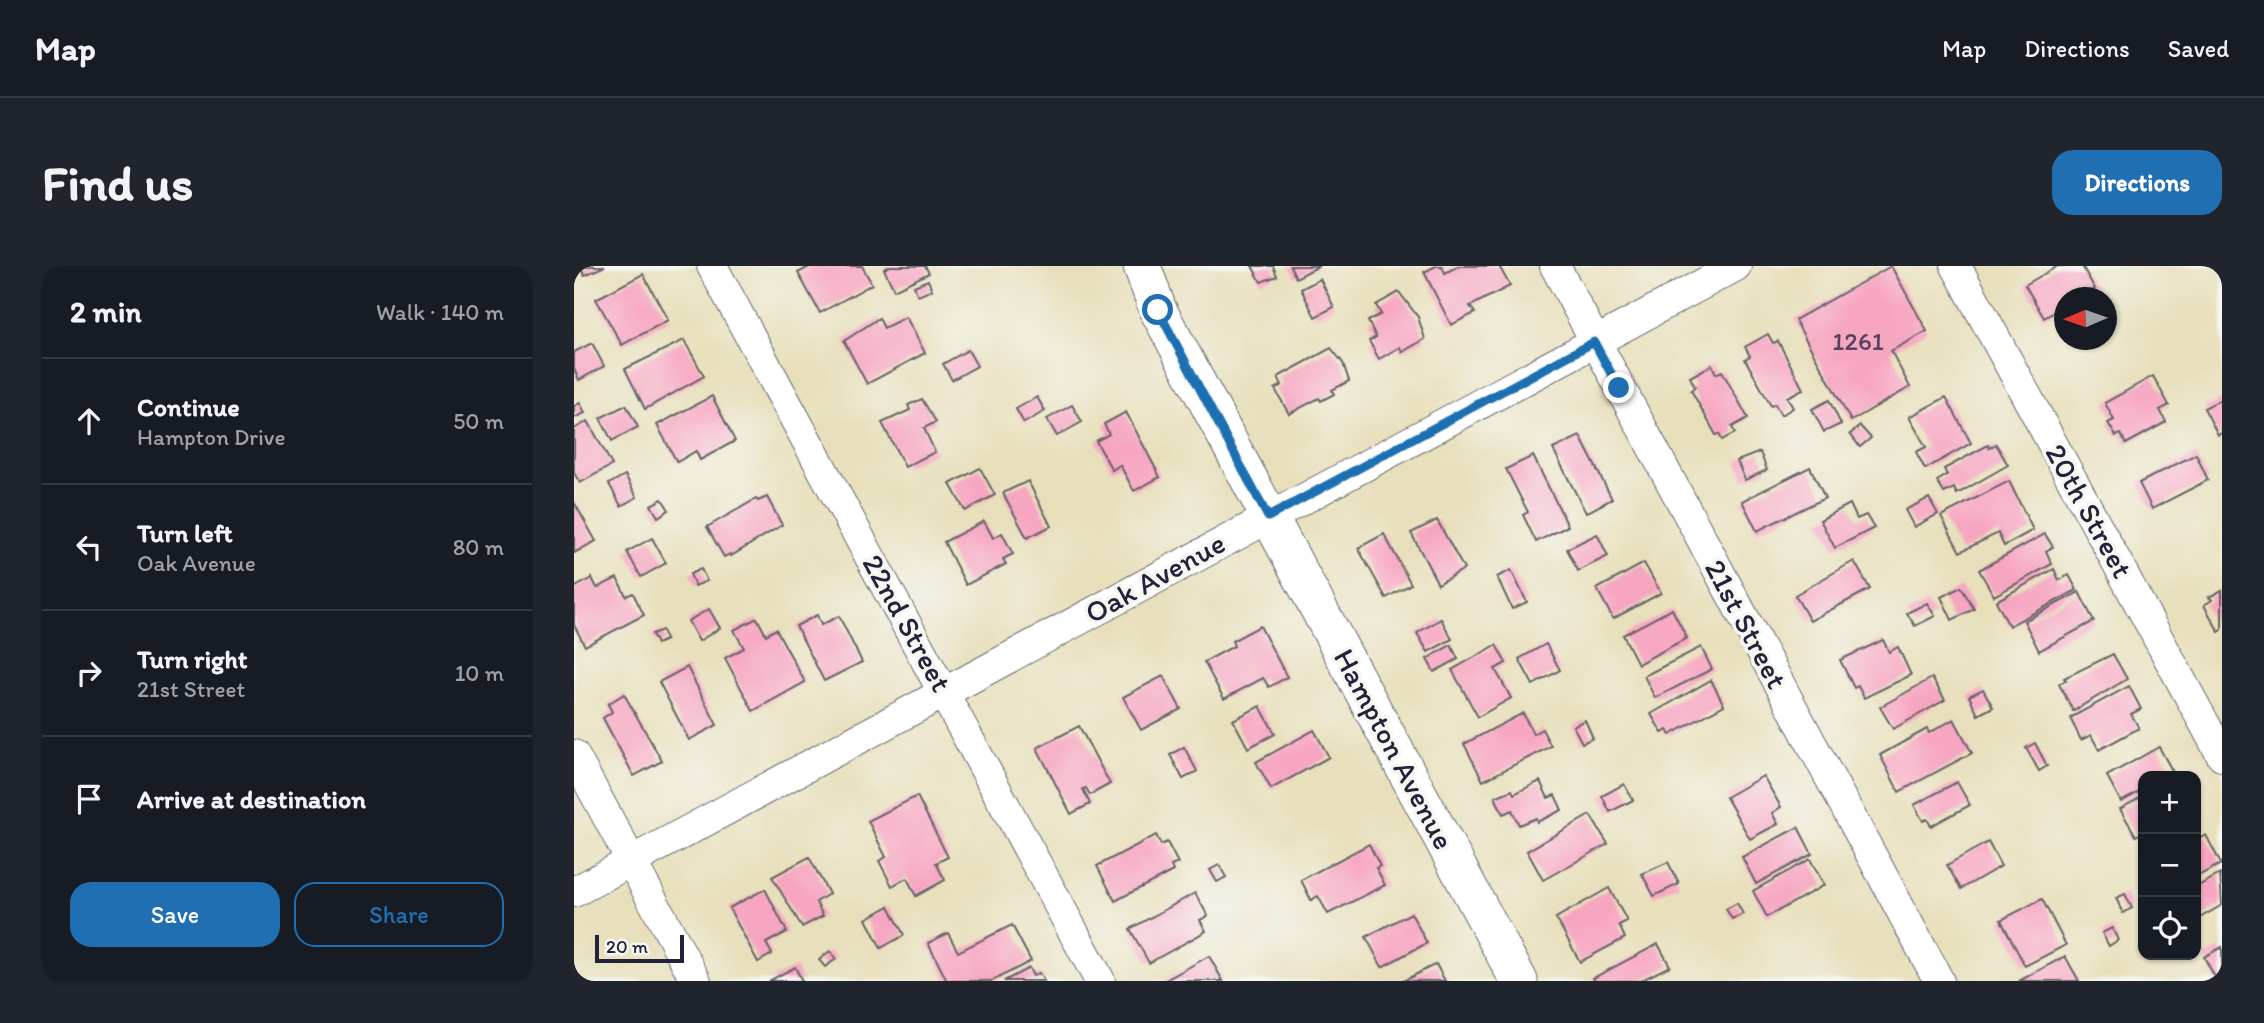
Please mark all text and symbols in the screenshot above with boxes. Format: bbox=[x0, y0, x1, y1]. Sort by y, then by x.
text: Map bbox=[35, 29, 96, 68]
text: Map bbox=[1942, 34, 1986, 63]
text: Directions bbox=[2024, 34, 2130, 63]
text: Saved bbox=[2168, 34, 2229, 63]
button: Directions bbox=[2052, 150, 2222, 215]
text: Find us bbox=[42, 153, 193, 212]
north arrow bbox=[2054, 287, 2117, 350]
text: 2 min bbox=[70, 293, 141, 330]
route start bbox=[1142, 294, 1173, 325]
text: Walk · 140 m bbox=[376, 298, 504, 326]
house number: 1261 bbox=[1832, 325, 1884, 357]
route end bbox=[1603, 372, 1634, 403]
text: Continue bbox=[137, 391, 240, 423]
icon: ahead bbox=[70, 402, 108, 440]
text: 50 m bbox=[453, 407, 504, 435]
text: Hampton Drive bbox=[137, 423, 285, 451]
street label: 20th Street bbox=[2038, 437, 2141, 584]
text: Turn left bbox=[137, 517, 233, 549]
street label: Oak Avenue bbox=[1078, 524, 1231, 631]
icon: left bbox=[70, 528, 108, 566]
text: 80 m bbox=[453, 533, 504, 561]
street label: 22nd Street bbox=[855, 548, 960, 698]
text: Oak Avenue bbox=[137, 549, 256, 577]
street label: 21st Street bbox=[1697, 553, 1796, 695]
street label: Hampton Avenue bbox=[1326, 642, 1463, 855]
text: Turn right bbox=[137, 643, 248, 675]
icon: right bbox=[70, 654, 108, 692]
text: 10 m bbox=[455, 659, 504, 687]
text: 21st Street bbox=[137, 675, 245, 703]
map controls bbox=[2138, 771, 2201, 960]
button: + bbox=[2138, 771, 2201, 834]
icon: arrive bbox=[70, 780, 108, 818]
text: Arrive at destination bbox=[137, 783, 366, 815]
button: − bbox=[2138, 834, 2201, 897]
button: Save bbox=[70, 882, 280, 947]
button: Share bbox=[294, 882, 504, 947]
button: locate bbox=[2138, 897, 2201, 960]
scale bar bbox=[595, 932, 684, 964]
text: 20 m bbox=[606, 935, 648, 958]

